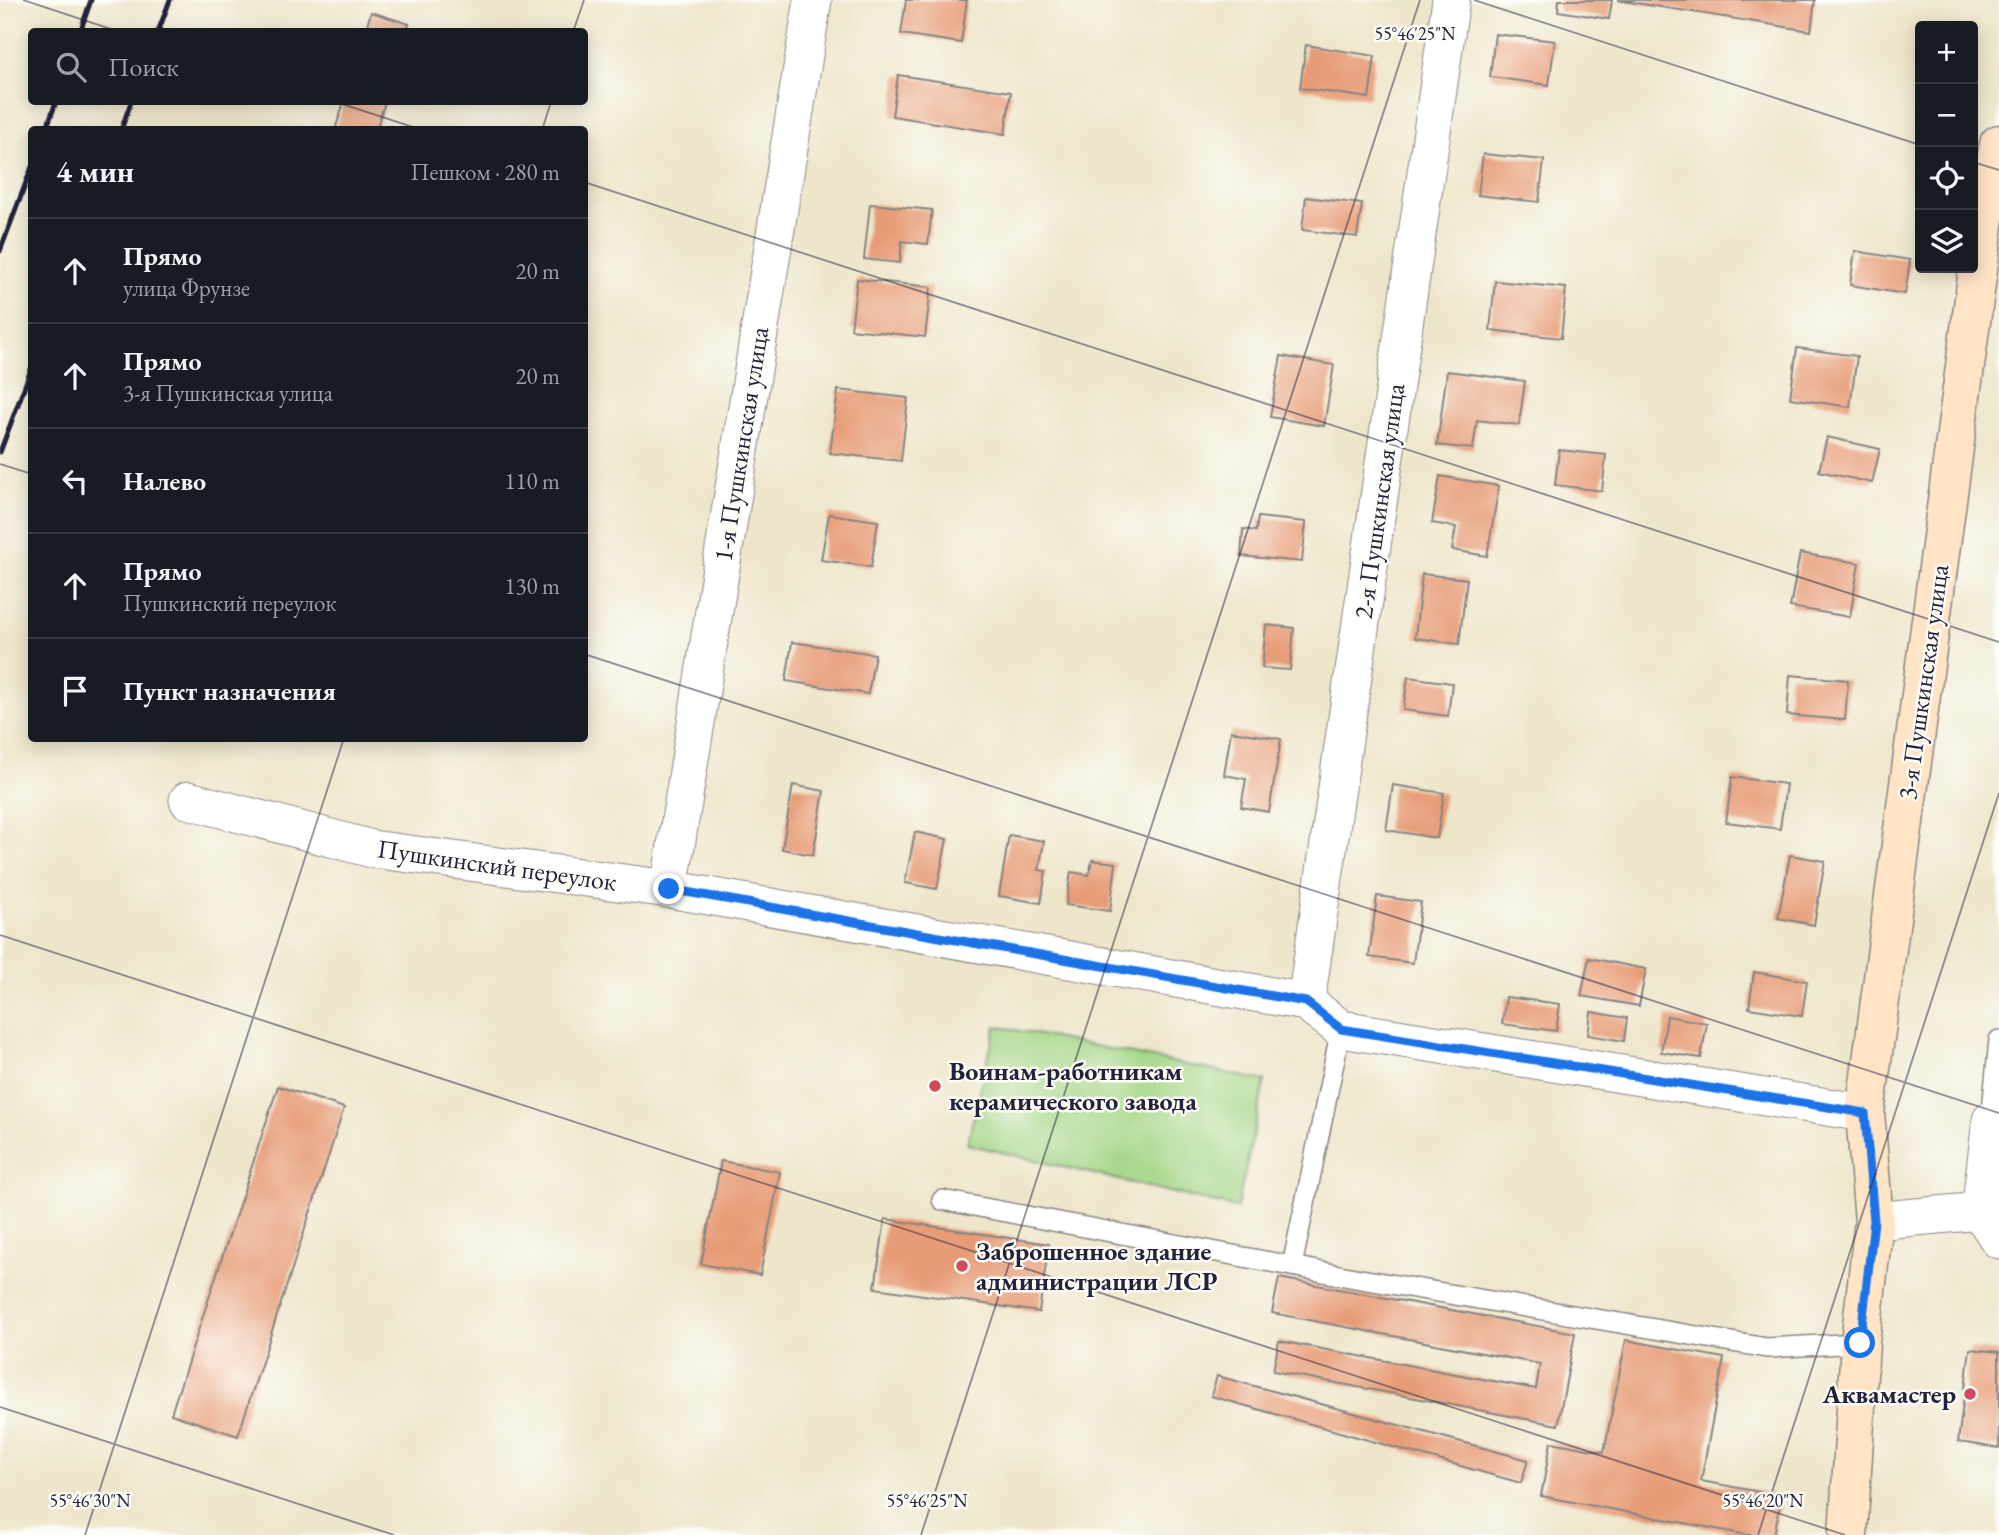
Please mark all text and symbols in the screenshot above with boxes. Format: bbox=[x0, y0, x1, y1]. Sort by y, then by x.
map controls bbox=[1915, 21, 1978, 273]
button: + bbox=[1915, 21, 1978, 84]
text: 55°46'25"N bbox=[1375, 22, 1456, 45]
search box bbox=[28, 28, 588, 105]
icon: search bbox=[52, 48, 90, 86]
text: Поиск bbox=[108, 50, 179, 84]
button: − bbox=[1915, 84, 1978, 147]
button: locate bbox=[1915, 147, 1978, 210]
text: 4 мин bbox=[56, 152, 134, 191]
text: Пешком · 280 m bbox=[411, 157, 560, 187]
button: layers bbox=[1915, 210, 1978, 273]
text: Прямо bbox=[123, 239, 202, 273]
icon: ahead bbox=[56, 252, 94, 290]
text: 20 m bbox=[515, 256, 560, 286]
text: улица Фрунзе bbox=[123, 273, 250, 303]
street label: 1-я Пушкинская улица bbox=[706, 324, 776, 564]
text: Прямо bbox=[123, 344, 202, 378]
icon: ahead bbox=[56, 357, 94, 395]
text: 20 m bbox=[515, 361, 560, 391]
text: 3-я Пушкинская улица bbox=[123, 378, 333, 408]
street label: 2-я Пушкинская улица bbox=[1346, 381, 1412, 621]
icon: left bbox=[56, 462, 94, 500]
text: Налево bbox=[123, 464, 206, 498]
text: 110 m bbox=[504, 466, 560, 496]
text: Прямо bbox=[123, 554, 202, 588]
street label: 3-я Пушкинская улица bbox=[1890, 562, 1956, 802]
icon: ahead bbox=[56, 567, 94, 605]
text: 130 m bbox=[504, 571, 560, 601]
text: Пушкинский переулок bbox=[123, 588, 336, 618]
icon: arrive bbox=[56, 672, 94, 710]
text: Пункт назначения bbox=[123, 674, 336, 708]
street label: Пушкинский переулок bbox=[375, 831, 619, 899]
route end bbox=[653, 873, 684, 904]
place label: Воинам-работникам керамического завода bbox=[949, 1054, 1198, 1118]
marker: Воинам-работникам керамического завода bbox=[927, 1078, 943, 1094]
place label: Заброшенное здание администрации ЛСР bbox=[976, 1234, 1218, 1298]
marker: Заброшенное здание администрации ЛСР bbox=[954, 1258, 970, 1274]
route start bbox=[1844, 1327, 1875, 1358]
place label: Аквамастер bbox=[1821, 1377, 1956, 1411]
marker: Аквамастер bbox=[1962, 1386, 1978, 1402]
text: 55°46'30"N bbox=[50, 1489, 131, 1512]
text: 55°46'25"N bbox=[887, 1489, 968, 1512]
text: 55°46'20"N bbox=[1723, 1489, 1804, 1512]

